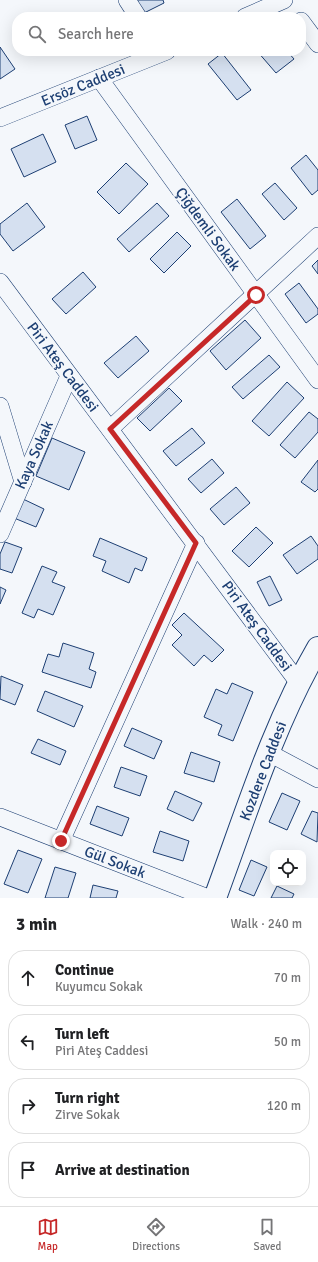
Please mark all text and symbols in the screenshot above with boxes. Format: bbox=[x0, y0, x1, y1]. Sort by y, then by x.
search box bbox=[12, 12, 306, 56]
icon: search bbox=[26, 23, 48, 45]
text: Search here bbox=[58, 25, 134, 43]
street label: Ersöz Caddesi bbox=[39, 60, 127, 110]
street label: Çiğdemli Sokak bbox=[172, 184, 245, 275]
route start bbox=[247, 286, 265, 304]
street label: Piri Ateş Caddesi bbox=[23, 319, 103, 415]
street label: Kaya Sokak bbox=[11, 418, 57, 492]
street label: Piri Ateş Caddesi bbox=[218, 577, 296, 675]
street label: Kozdere Caddesi bbox=[236, 719, 290, 823]
route end bbox=[52, 832, 70, 850]
street label: Gül Sokak bbox=[82, 842, 149, 882]
map controls bbox=[270, 850, 306, 886]
button: locate bbox=[270, 850, 306, 886]
text: 3 min bbox=[16, 914, 57, 935]
text: Walk · 240 m bbox=[231, 916, 302, 932]
text: Continue bbox=[55, 961, 114, 979]
icon: ahead bbox=[17, 967, 39, 989]
text: 70 m bbox=[274, 970, 301, 986]
text: Kuyumcu Sokak bbox=[55, 979, 143, 995]
text: Turn left bbox=[55, 1025, 109, 1043]
icon: left bbox=[17, 1031, 39, 1053]
text: 50 m bbox=[274, 1034, 301, 1050]
text: Piri Ateş Caddesi bbox=[55, 1043, 148, 1059]
text: Turn right bbox=[55, 1089, 120, 1107]
icon: right bbox=[17, 1095, 39, 1117]
text: 120 m bbox=[267, 1098, 301, 1114]
text: Zirve Sokak bbox=[55, 1107, 120, 1123]
icon: arrive bbox=[17, 1159, 39, 1181]
text: Arrive at destination bbox=[55, 1161, 190, 1179]
tab: Map bbox=[37, 1216, 59, 1253]
tab: Directions bbox=[132, 1216, 180, 1253]
tab: Saved bbox=[254, 1216, 281, 1253]

